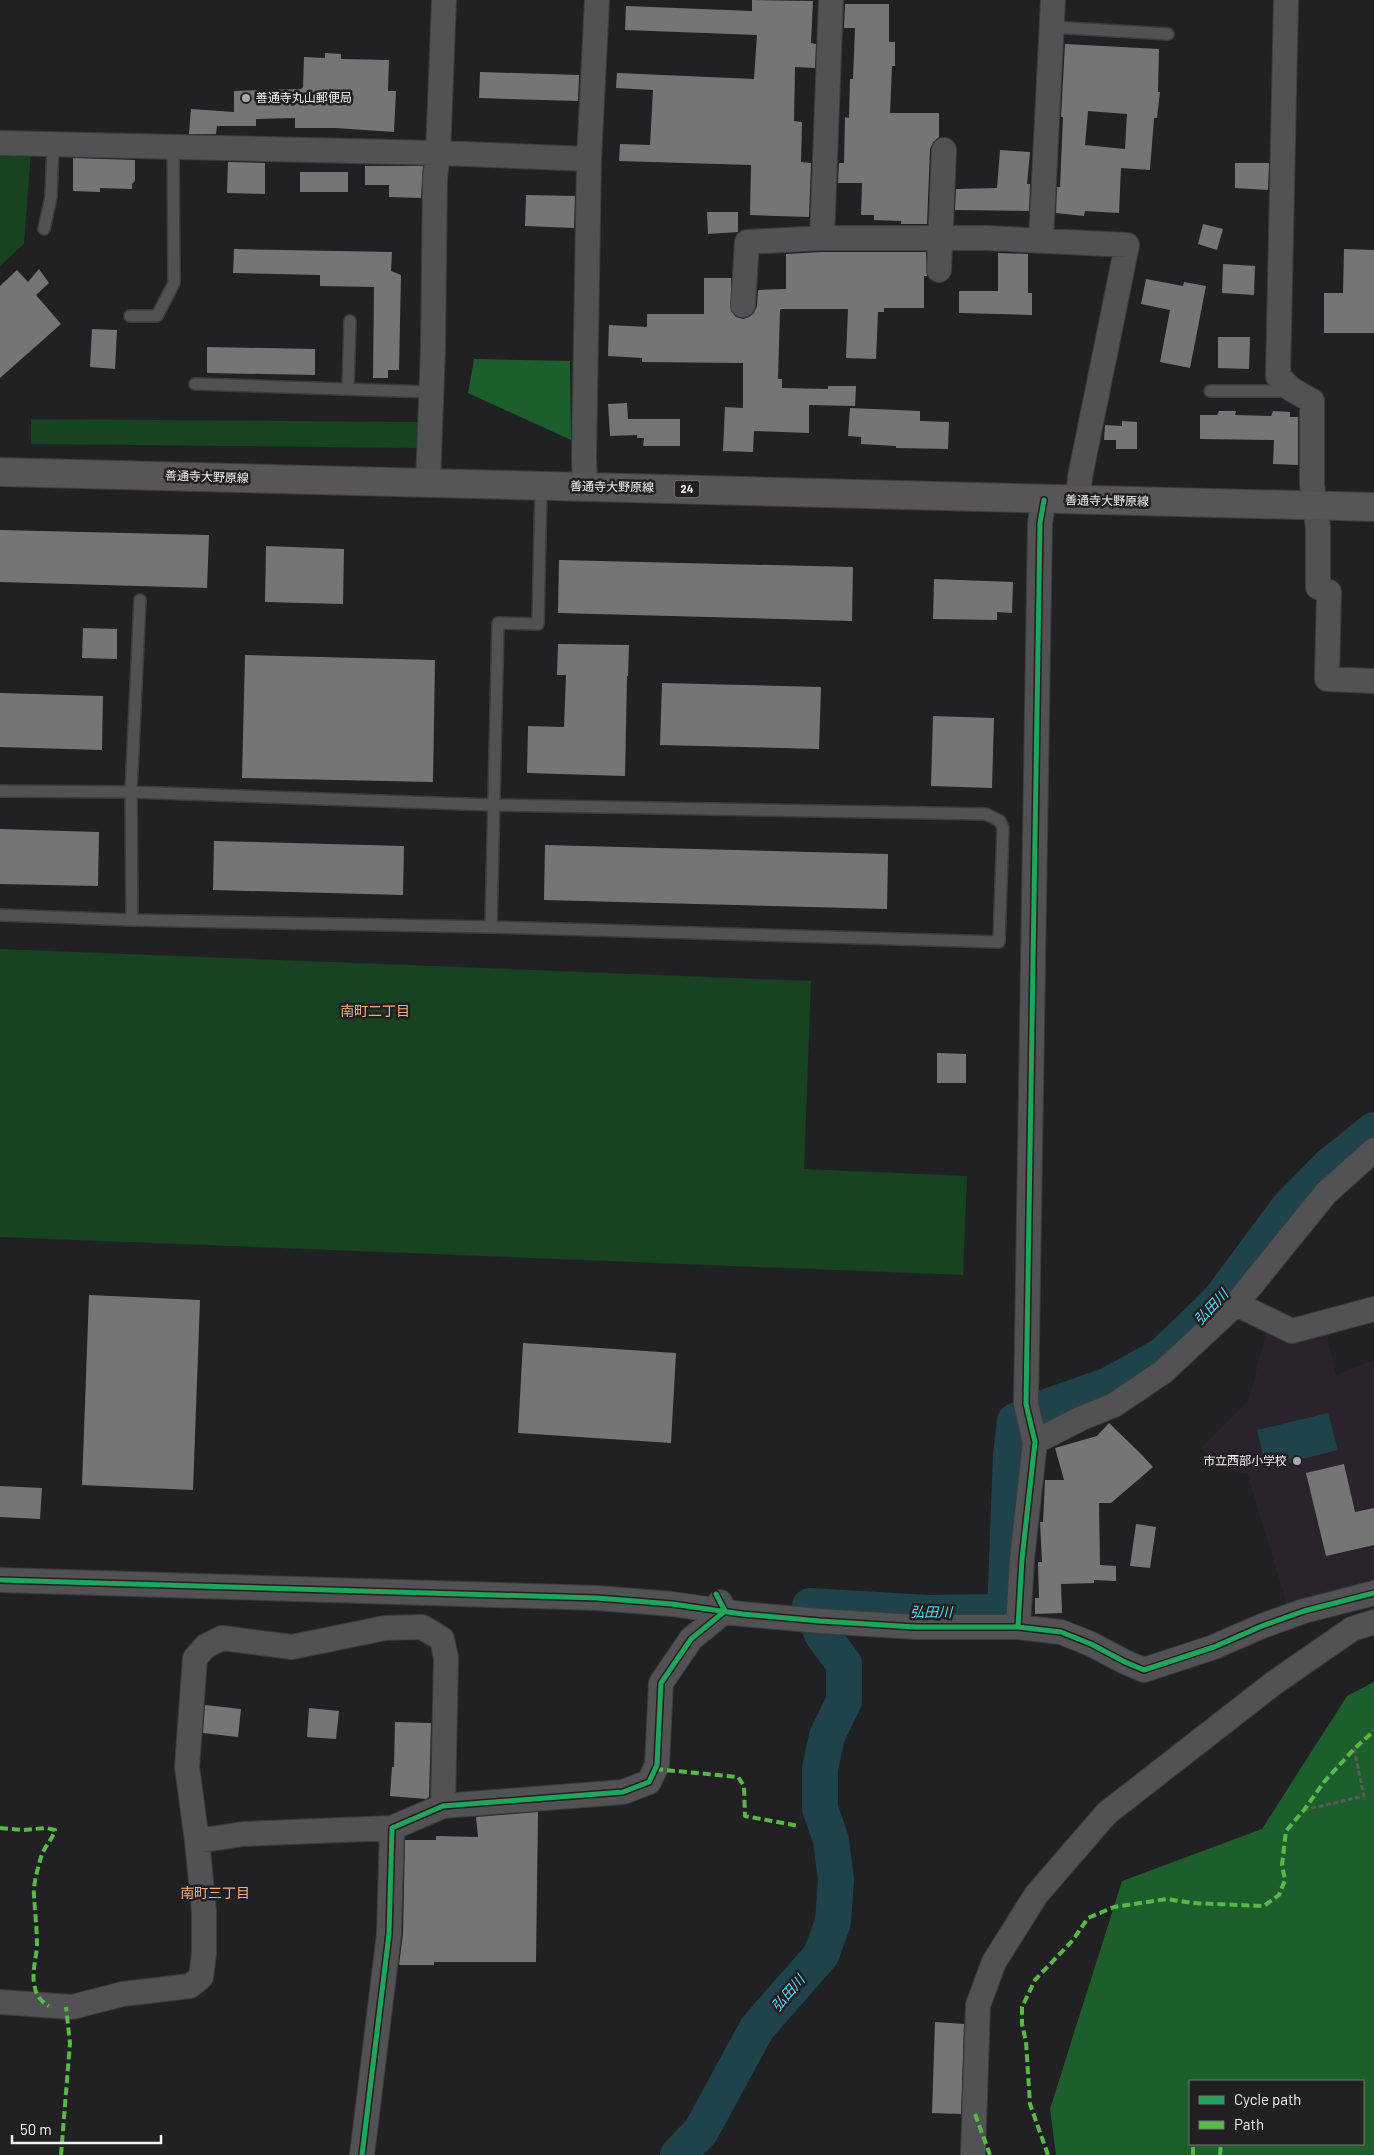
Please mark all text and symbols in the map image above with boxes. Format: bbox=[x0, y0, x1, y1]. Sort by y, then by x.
place label: 善通寺丸山郵便局 bbox=[256, 90, 352, 104]
marker: 善通寺丸山郵便局 bbox=[240, 92, 252, 104]
street label: 善通寺大野原線 bbox=[165, 468, 249, 484]
street label: 善通寺大野原線 bbox=[570, 478, 654, 494]
road number: 24 bbox=[674, 480, 700, 498]
street label: 善通寺大野原線 bbox=[1065, 492, 1149, 508]
district label: 南町二丁目 bbox=[340, 1002, 410, 1019]
water label: 弘田川 bbox=[1190, 1284, 1233, 1328]
place label: 市立西部小学校 bbox=[1203, 1453, 1287, 1467]
marker: 市立西部小学校 bbox=[1291, 1455, 1303, 1467]
water label: 弘田川 bbox=[910, 1603, 954, 1620]
district label: 南町三丁目 bbox=[180, 1884, 250, 1901]
water label: 弘田川 bbox=[767, 1970, 809, 2014]
legend bbox=[1189, 2080, 1364, 2145]
text: Cycle path bbox=[1234, 2090, 1301, 2108]
scale bar bbox=[12, 2112, 161, 2144]
text: Path bbox=[1234, 2115, 1264, 2133]
text: 50 m bbox=[20, 2120, 52, 2138]

